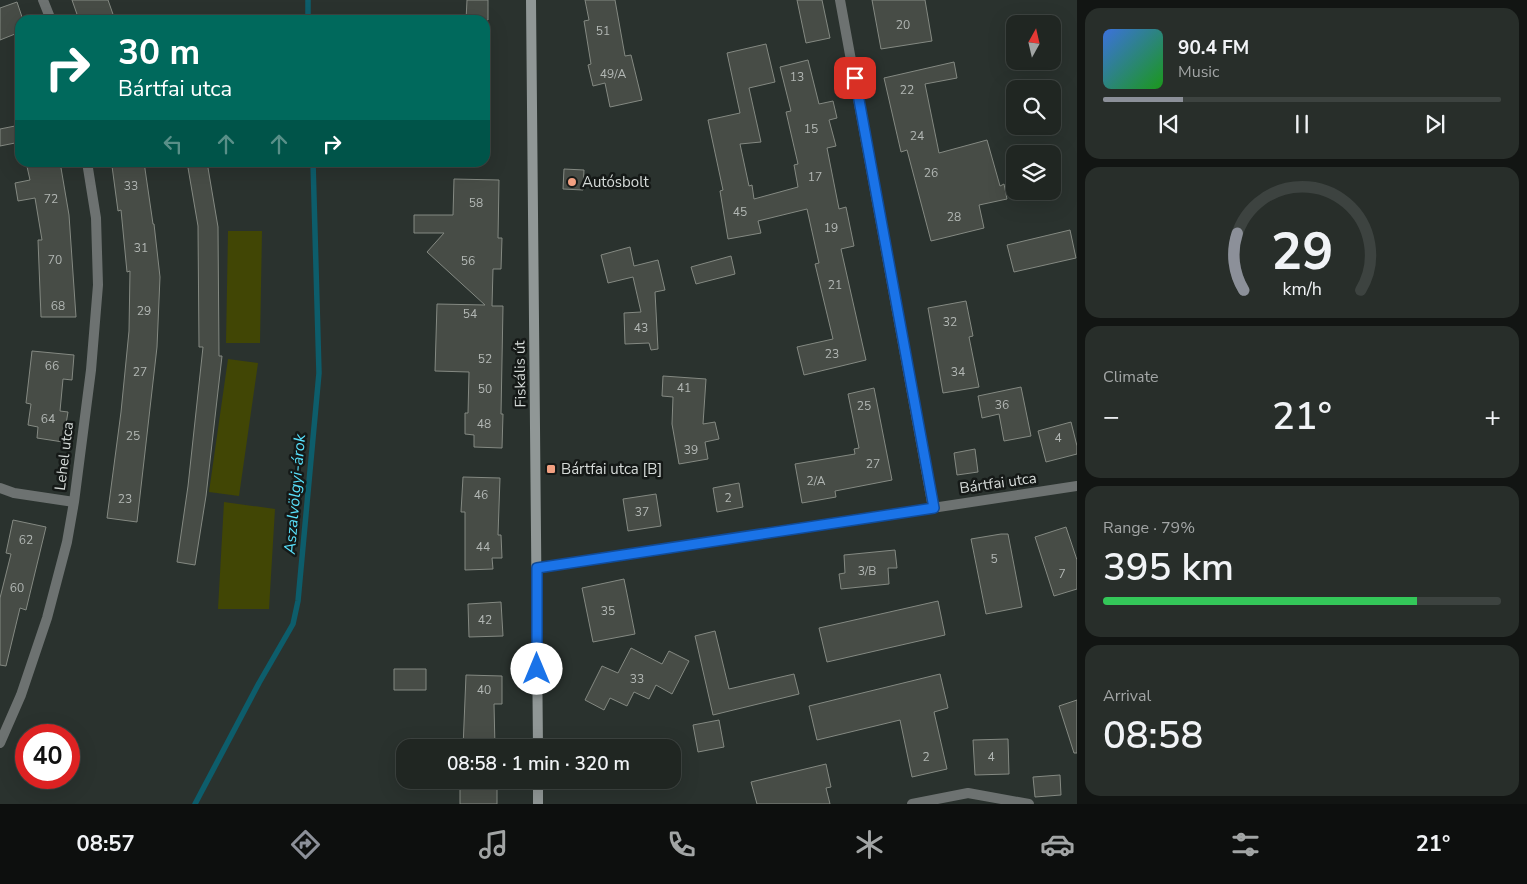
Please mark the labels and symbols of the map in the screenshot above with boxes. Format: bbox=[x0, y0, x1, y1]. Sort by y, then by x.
north arrow bbox=[1006, 15, 1061, 70]
house number: 20 bbox=[896, 17, 910, 33]
house number: 51 bbox=[596, 23, 610, 39]
pin bbox=[834, 57, 876, 99]
house number: 49/A bbox=[600, 66, 626, 82]
house number: 13 bbox=[790, 69, 804, 85]
house number: 22 bbox=[900, 82, 914, 98]
house number: 15 bbox=[804, 121, 818, 137]
house number: 24 bbox=[910, 128, 924, 144]
house number: 26 bbox=[924, 165, 938, 181]
house number: 17 bbox=[808, 169, 822, 185]
place label: Autósbolt bbox=[582, 172, 649, 192]
marker: Autósbolt bbox=[566, 176, 578, 188]
house number: 33 bbox=[124, 178, 138, 194]
house number: 72 bbox=[44, 191, 58, 207]
house number: 58 bbox=[469, 195, 483, 211]
house number: 45 bbox=[733, 204, 747, 220]
house number: 28 bbox=[947, 209, 961, 225]
house number: 19 bbox=[824, 220, 838, 236]
house number: 31 bbox=[134, 240, 148, 256]
house number: 70 bbox=[48, 252, 62, 268]
house number: 56 bbox=[461, 253, 475, 269]
house number: 21 bbox=[828, 277, 842, 293]
house number: 68 bbox=[51, 298, 65, 314]
house number: 29 bbox=[137, 303, 151, 319]
house number: 54 bbox=[463, 306, 477, 322]
house number: 32 bbox=[943, 314, 957, 330]
house number: 43 bbox=[634, 320, 648, 336]
street label: Fiskális út bbox=[509, 340, 531, 408]
house number: 23 bbox=[825, 346, 839, 362]
house number: 52 bbox=[478, 351, 492, 367]
house number: 66 bbox=[45, 358, 59, 374]
house number: 27 bbox=[133, 364, 147, 380]
house number: 34 bbox=[951, 364, 965, 380]
house number: 41 bbox=[677, 380, 691, 396]
house number: 50 bbox=[478, 381, 492, 397]
house number: 36 bbox=[995, 397, 1009, 413]
house number: 25 bbox=[857, 398, 871, 414]
house number: 64 bbox=[41, 411, 55, 427]
house number: 48 bbox=[477, 416, 491, 432]
street label: Lehel utca bbox=[50, 420, 78, 492]
house number: 25 bbox=[126, 428, 140, 444]
house number: 4 bbox=[1054, 430, 1062, 446]
water label: Aszalvölgyi-árok bbox=[279, 432, 311, 556]
house number: 39 bbox=[684, 442, 698, 458]
house number: 27 bbox=[866, 456, 880, 472]
place label: Bártfai utca [B] bbox=[561, 459, 662, 479]
marker: Bártfai utca [B] bbox=[545, 463, 557, 475]
street label: Bártfai utca bbox=[958, 468, 1038, 498]
house number: 2/A bbox=[806, 473, 826, 489]
house number: 46 bbox=[474, 487, 488, 503]
house number: 2 bbox=[724, 490, 732, 506]
house number: 23 bbox=[118, 491, 132, 507]
house number: 37 bbox=[635, 504, 649, 520]
house number: 62 bbox=[19, 532, 33, 548]
house number: 44 bbox=[476, 539, 490, 555]
house number: 5 bbox=[990, 551, 998, 567]
house number: 3/B bbox=[858, 563, 876, 579]
house number: 7 bbox=[1058, 566, 1066, 582]
house number: 60 bbox=[10, 580, 24, 596]
house number: 35 bbox=[601, 603, 615, 619]
house number: 42 bbox=[478, 612, 492, 628]
position arrow bbox=[510, 642, 562, 694]
house number: 33 bbox=[630, 671, 644, 687]
house number: 40 bbox=[477, 682, 491, 698]
speed limit sign: 40 bbox=[15, 724, 80, 789]
house number: 2 bbox=[922, 749, 930, 765]
house number: 4 bbox=[987, 749, 995, 765]

